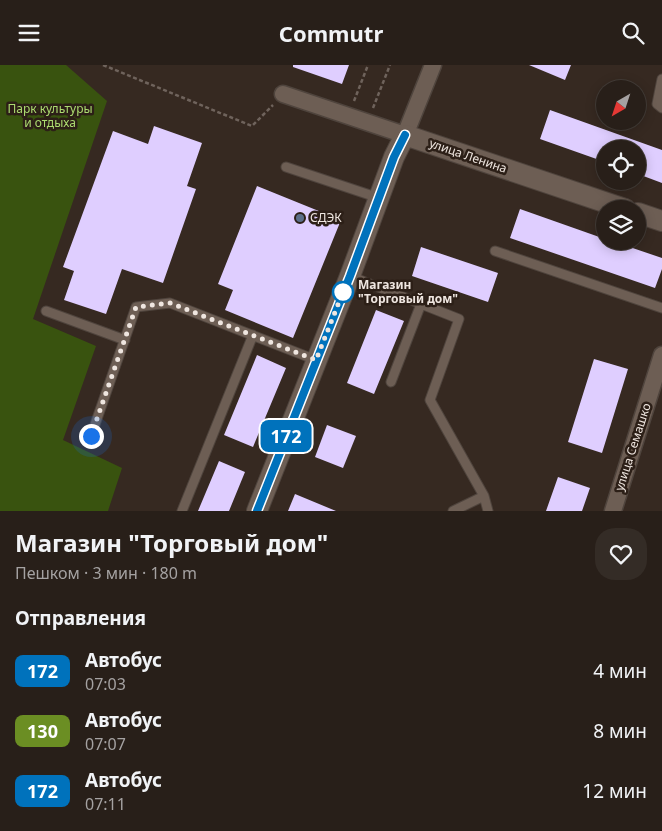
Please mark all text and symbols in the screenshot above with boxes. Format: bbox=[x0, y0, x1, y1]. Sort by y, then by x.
text: Commutr bbox=[279, 18, 383, 48]
icon: menu bbox=[15, 19, 43, 47]
icon: search bbox=[619, 19, 647, 47]
north arrow bbox=[596, 80, 646, 130]
map controls bbox=[596, 80, 646, 250]
park label: Парк культуры и отдыха bbox=[7, 100, 93, 131]
street label: улица Ленина bbox=[427, 134, 509, 177]
button: locate bbox=[596, 140, 646, 190]
button: layers bbox=[596, 200, 646, 250]
place label: СДЭК bbox=[310, 209, 342, 226]
marker: СДЭК bbox=[294, 212, 306, 224]
place label: Магазин "Торговый дом" bbox=[358, 276, 458, 307]
marker: Магазин "Торговый дом" bbox=[332, 281, 354, 303]
street label: улица Семашко bbox=[610, 401, 655, 493]
line badge: 172 bbox=[257, 420, 315, 452]
your location bbox=[79, 424, 104, 449]
text: 172 bbox=[271, 424, 301, 448]
text: Магазин "Торговый дом" bbox=[15, 526, 328, 559]
button: heart bbox=[595, 528, 647, 580]
text: Пешком · 3 мин · 180 m bbox=[15, 562, 197, 584]
text: Отправления bbox=[15, 605, 146, 631]
text: Автобус bbox=[85, 647, 162, 673]
text: 4 мин bbox=[593, 658, 647, 684]
text: 172 bbox=[27, 659, 58, 683]
text: 07:03 bbox=[85, 673, 126, 695]
text: Автобус bbox=[85, 707, 162, 733]
text: 8 мин bbox=[593, 718, 647, 744]
text: 130 bbox=[27, 719, 58, 743]
text: 07:07 bbox=[85, 733, 126, 755]
text: Автобус bbox=[85, 767, 162, 793]
text: 12 мин bbox=[582, 778, 647, 804]
text: 172 bbox=[27, 779, 58, 803]
text: 07:11 bbox=[85, 793, 126, 815]

